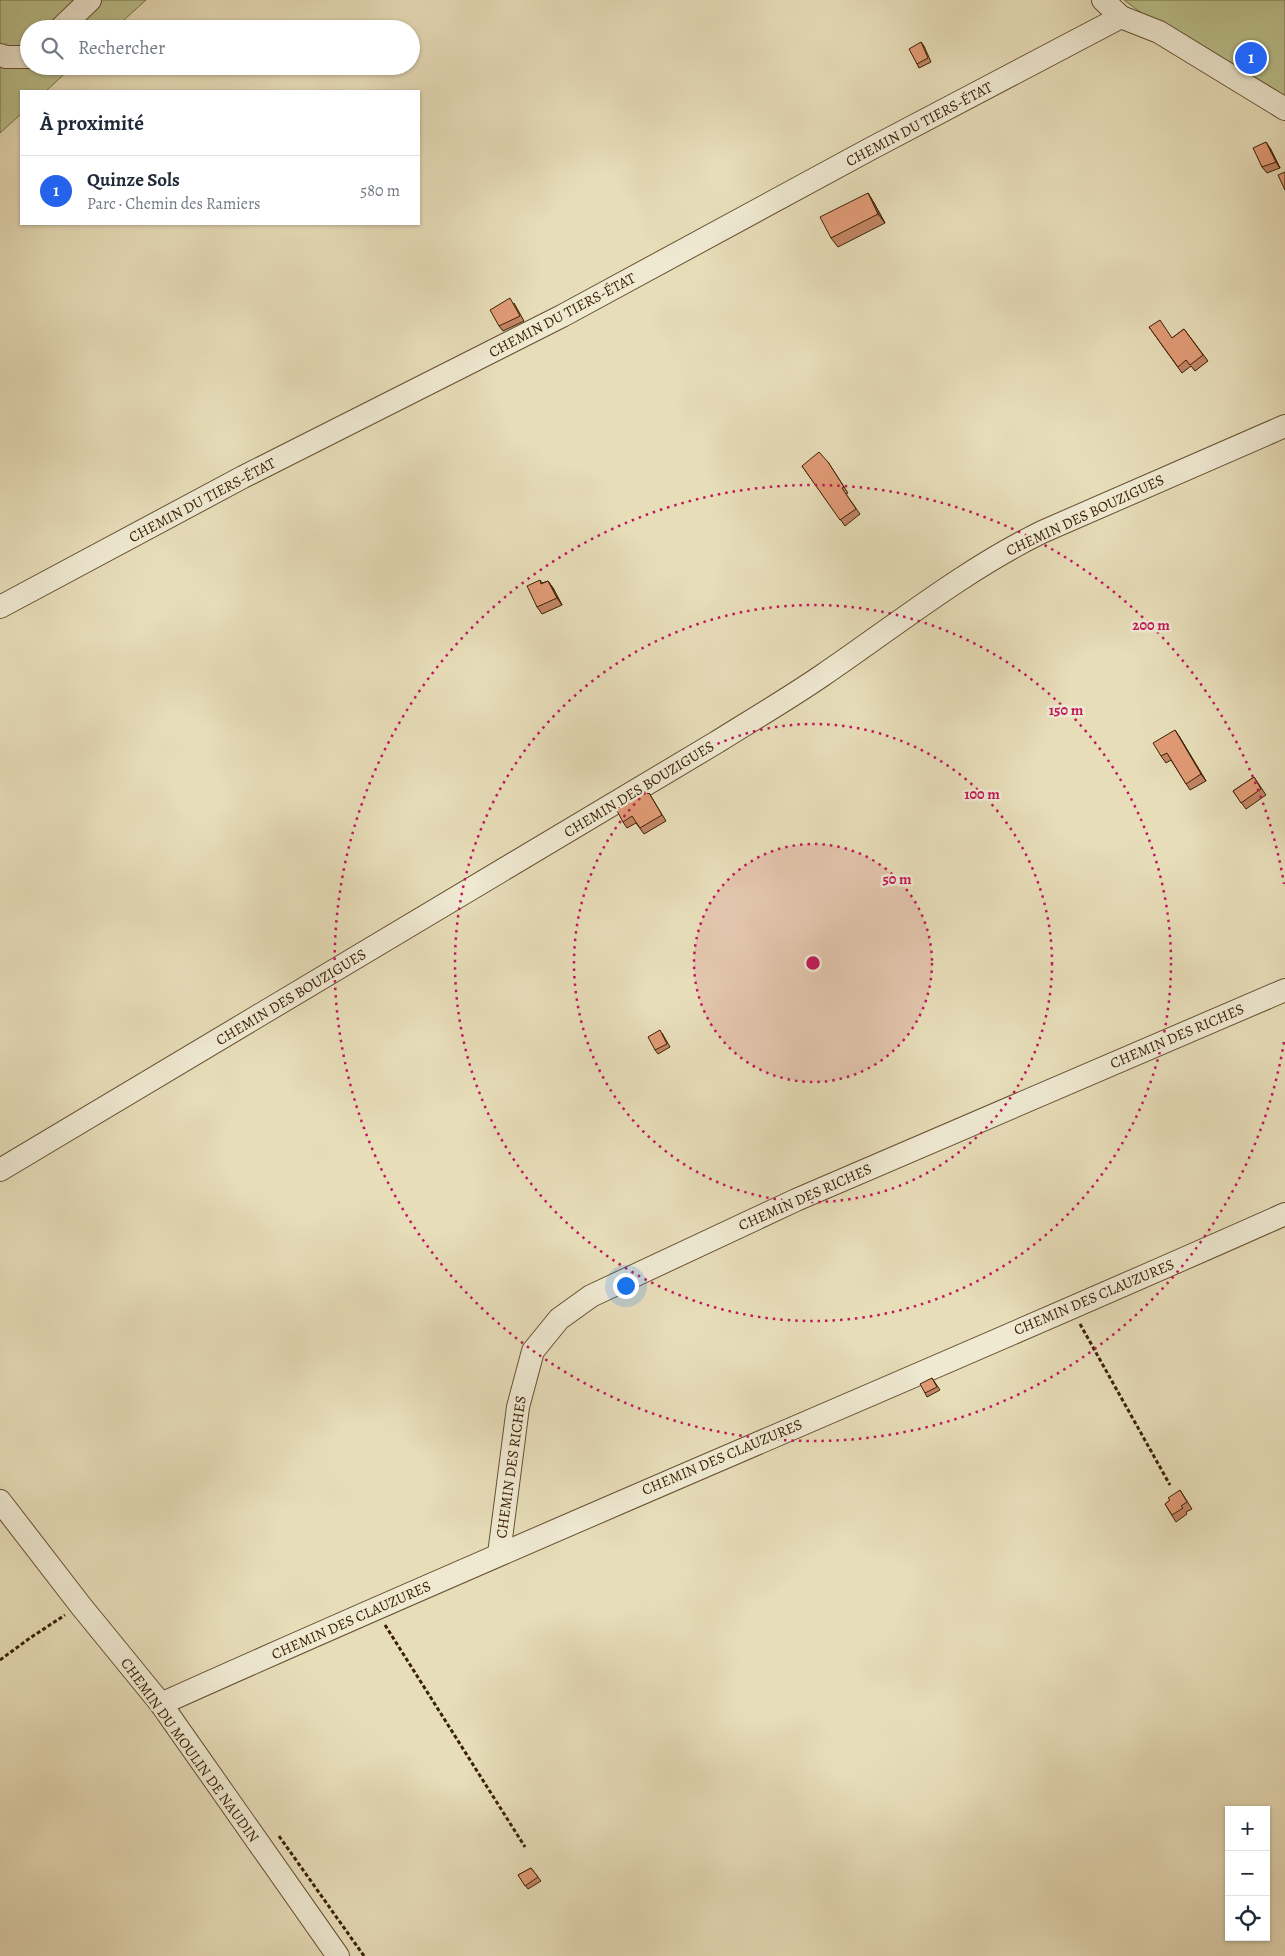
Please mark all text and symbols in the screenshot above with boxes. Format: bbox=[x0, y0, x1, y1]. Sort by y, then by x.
search box bbox=[20, 20, 420, 75]
icon: search bbox=[38, 34, 66, 62]
text: Rechercher bbox=[78, 35, 165, 61]
pin: 1 bbox=[1235, 39, 1267, 77]
street label: CHEMIN DU TIERS-ÉTAT bbox=[842, 76, 996, 171]
text: À proximité bbox=[40, 109, 144, 137]
text: Quinze Sols bbox=[87, 167, 180, 193]
text: 1 bbox=[53, 180, 59, 202]
text: 580 m bbox=[360, 180, 400, 202]
text: Parc · Chemin des Ramiers bbox=[87, 193, 261, 215]
street label: CHEMIN DU TIERS-ÉTAT bbox=[485, 267, 639, 362]
street label: CHEMIN DU TIERS-ÉTAT bbox=[125, 452, 279, 547]
street label: CHEMIN DES BOUZIGUES bbox=[1003, 470, 1167, 560]
text: 200 m bbox=[1132, 615, 1170, 635]
text: 150 m bbox=[1049, 700, 1084, 720]
street label: CHEMIN DES BOUZIGUES bbox=[560, 736, 718, 842]
text: 100 m bbox=[964, 784, 1000, 804]
text: 50 m bbox=[882, 869, 912, 889]
street label: CHEMIN DES BOUZIGUES bbox=[212, 944, 370, 1050]
centre of rings bbox=[804, 954, 822, 972]
street label: CHEMIN DES RICHES bbox=[1107, 999, 1247, 1073]
street label: CHEMIN DES RICHES bbox=[735, 1159, 875, 1235]
street label: CHEMIN DES CLAUZURES bbox=[1011, 1254, 1177, 1340]
your location bbox=[613, 1273, 639, 1299]
street label: CHEMIN DES RICHES bbox=[491, 1394, 531, 1540]
street label: CHEMIN DES CLAUZURES bbox=[639, 1414, 805, 1500]
street label: CHEMIN DES CLAUZURES bbox=[268, 1576, 434, 1664]
street label: CHEMIN DU MOULIN DE NAUDIN bbox=[116, 1654, 264, 1846]
map controls bbox=[1225, 1806, 1270, 1941]
button: + bbox=[1225, 1806, 1270, 1851]
button: − bbox=[1225, 1851, 1270, 1896]
button: locate bbox=[1225, 1896, 1270, 1941]

